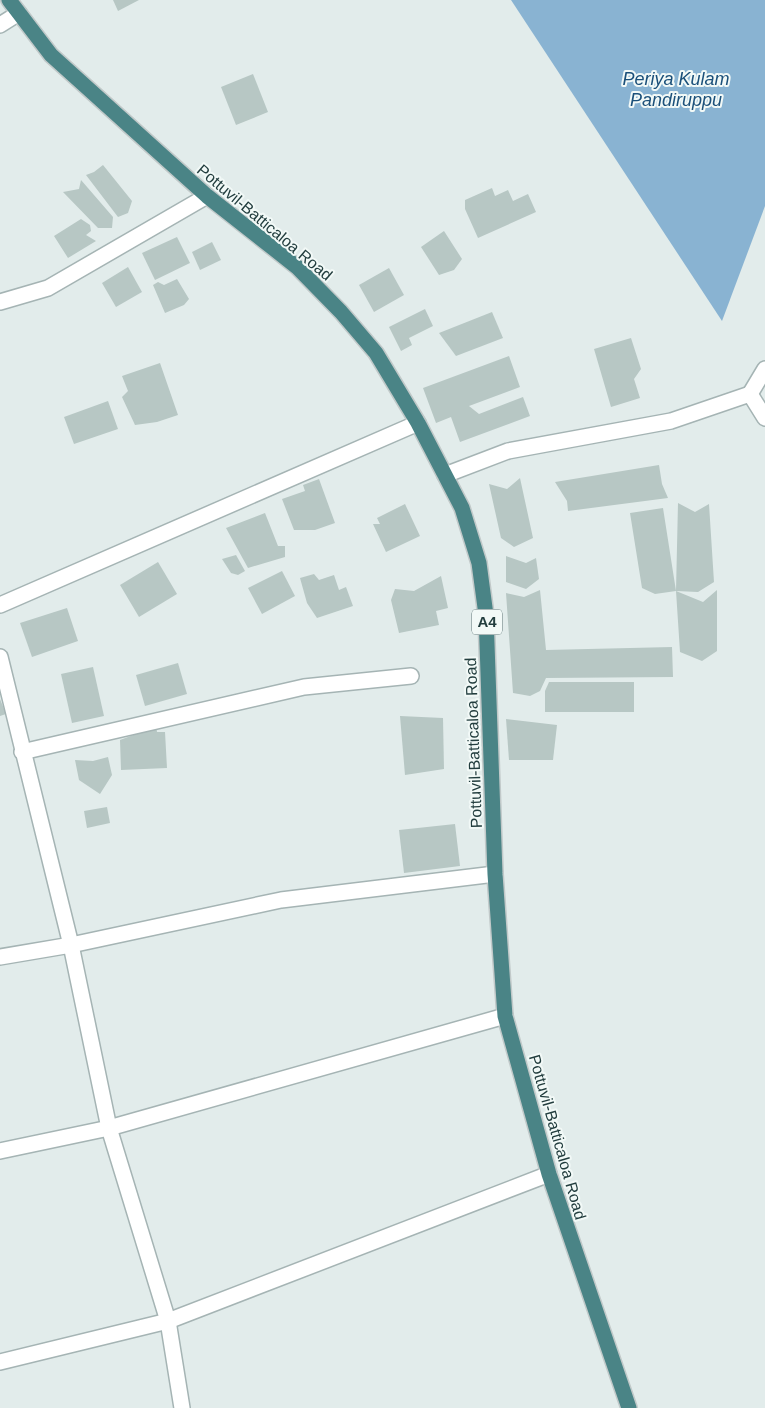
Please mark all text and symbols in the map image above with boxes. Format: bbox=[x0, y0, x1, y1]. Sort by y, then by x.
water label: Periya Kulam Pandiruppu bbox=[622, 69, 730, 110]
street label: Pottuvil-Batticaloa Road bbox=[194, 161, 336, 284]
road number: A4 bbox=[472, 610, 502, 634]
street label: Pottuvil-Batticaloa Road bbox=[462, 657, 485, 829]
street label: Pottuvil-Batticaloa Road bbox=[526, 1053, 589, 1222]

